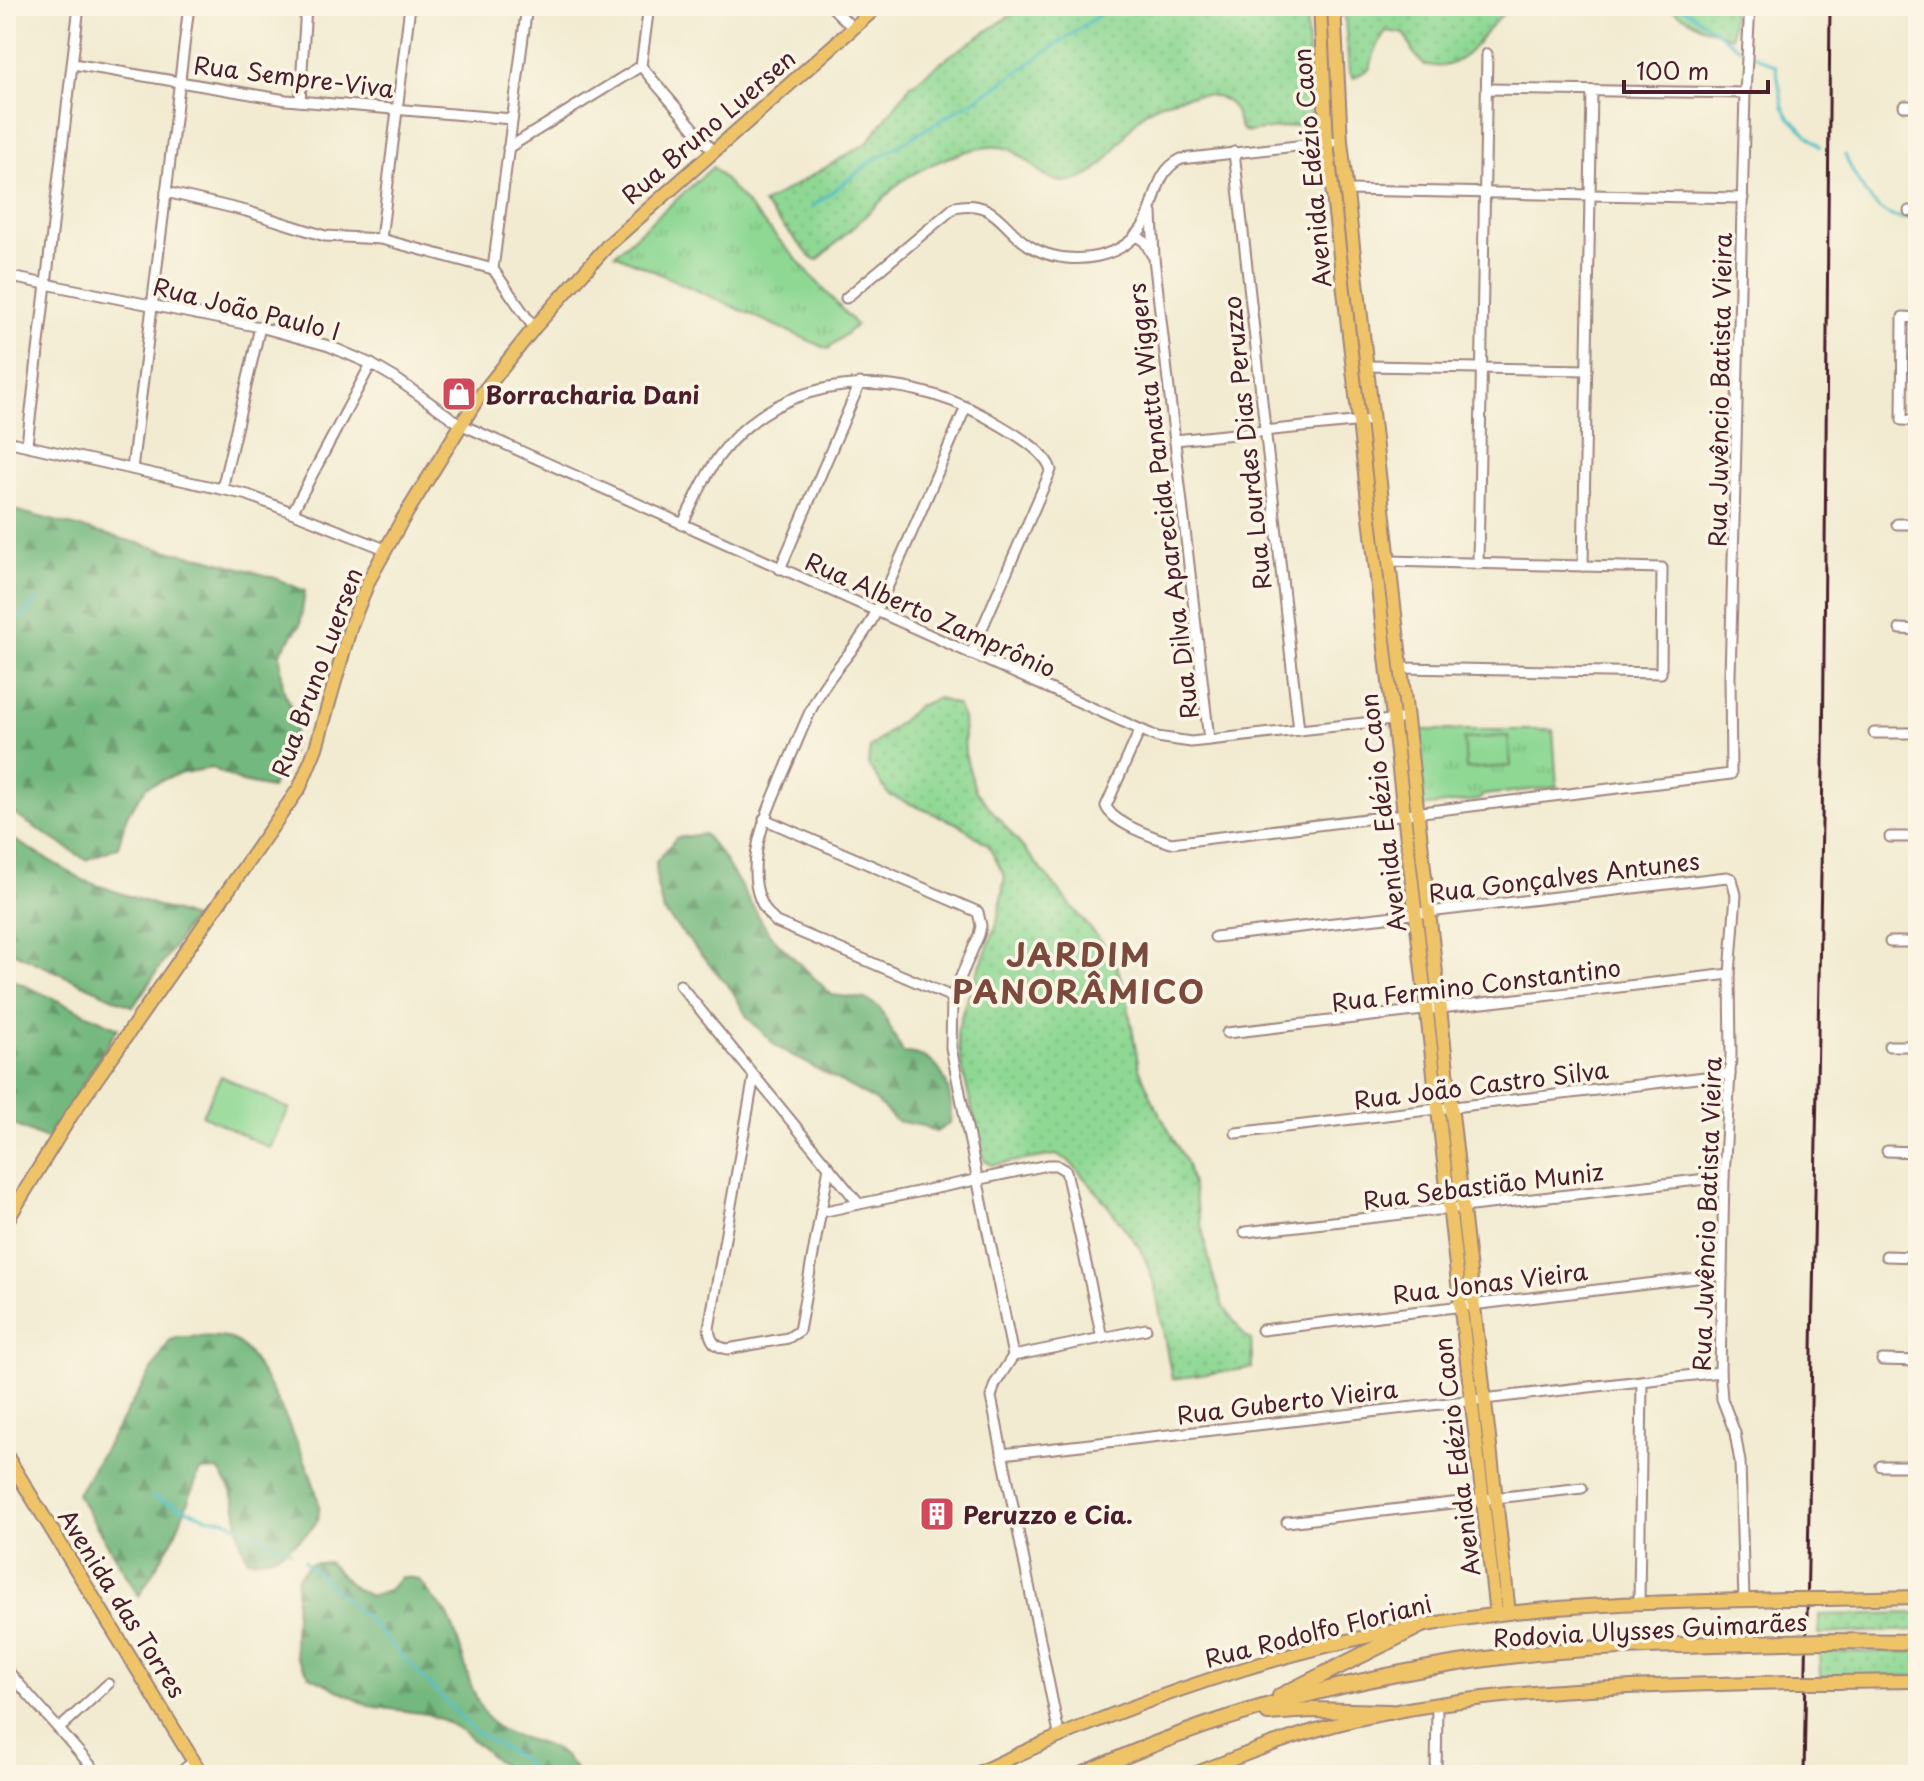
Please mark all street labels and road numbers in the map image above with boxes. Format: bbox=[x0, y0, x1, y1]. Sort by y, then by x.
street label: Rua Bruno Luersen bbox=[613, 40, 803, 212]
street label: Rua Sempre-Viva bbox=[192, 46, 396, 106]
street label: Avenida Edézio Caon bbox=[1283, 47, 1339, 289]
street label: Rua Juvêncio Batista Vieira bbox=[1698, 233, 1740, 547]
street label: Rua João Paulo I bbox=[150, 267, 344, 349]
street label: Rua Dilva Aparecida Panatta Wiggers bbox=[1117, 281, 1207, 721]
street label: Rua Lourdes Dias Peruzzo bbox=[1213, 294, 1279, 592]
street label: Rua Alberto Zamprônio bbox=[800, 542, 1062, 686]
street label: Rua Bruno Luersen bbox=[261, 562, 371, 782]
street label: Avenida Edézio Caon bbox=[1349, 692, 1415, 934]
street label: Rua Gonçalves Antunes bbox=[1426, 842, 1702, 910]
street label: Rua Fermino Constantino bbox=[1329, 948, 1623, 1020]
street label: Rua João Castro Silva bbox=[1352, 1050, 1611, 1117]
street label: Rua Juvêncio Batista Vieira bbox=[1683, 1056, 1729, 1372]
street label: Rua Sebastião Muniz bbox=[1361, 1152, 1605, 1218]
street label: Rua Jonas Vieira bbox=[1390, 1252, 1590, 1312]
street label: Avenida Edézio Caon bbox=[1423, 1336, 1489, 1578]
street label: Rua Guberto Vieira bbox=[1175, 1370, 1399, 1432]
street label: Avenida das Torres bbox=[50, 1501, 196, 1705]
street label: Rua Rodolfo Floriani bbox=[1201, 1584, 1435, 1676]
street label: Rodovia Ulysses Guimarães bbox=[1492, 1603, 1808, 1655]

